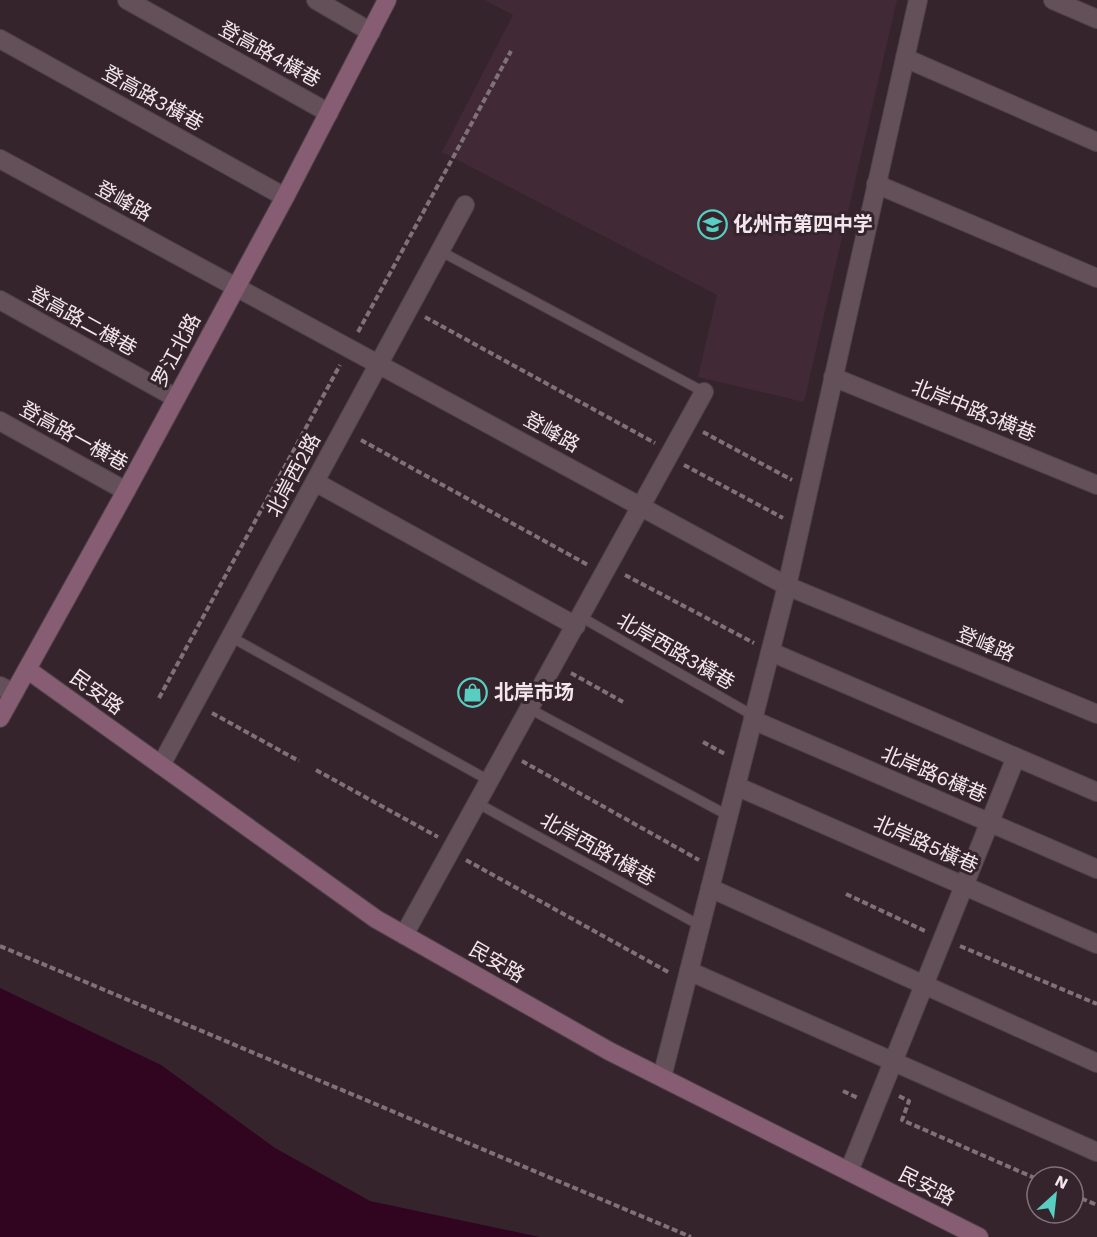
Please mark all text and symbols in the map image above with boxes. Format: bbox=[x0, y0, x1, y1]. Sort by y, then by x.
street label: 登高路4橫巷 bbox=[215, 16, 325, 92]
street label: 登高路3橫巷 bbox=[98, 60, 208, 136]
street label: 登峰路 bbox=[92, 176, 156, 226]
school or university icon: 化州市第四中学 bbox=[696, 208, 728, 240]
place label: 化州市第四中学 bbox=[733, 212, 873, 236]
street label: 登高路二横巷 bbox=[25, 281, 141, 361]
street label: 罗江北路 bbox=[147, 309, 205, 391]
street label: 北岸中路3横巷 bbox=[908, 374, 1040, 446]
street label: 登高路一横巷 bbox=[16, 396, 132, 476]
street label: 登峰路 bbox=[520, 407, 584, 457]
street label: 北岸西2路 bbox=[261, 429, 325, 521]
street label: 北岸西路3橫巷 bbox=[613, 608, 739, 694]
street label: 登峰路 bbox=[954, 622, 1018, 666]
street label: 民安路 bbox=[66, 665, 128, 719]
shop icon: 北岸市场 bbox=[457, 676, 489, 708]
place label: 北岸市场 bbox=[494, 680, 574, 704]
street label: 北岸路6橫巷 bbox=[878, 741, 990, 807]
street label: 北岸西路1橫巷 bbox=[536, 808, 660, 890]
street label: 北岸路5橫巷 bbox=[870, 810, 982, 878]
street label: 民安路 bbox=[465, 937, 529, 987]
street label: 民安路 bbox=[895, 1162, 959, 1210]
north arrow bbox=[1025, 1165, 1085, 1225]
text: N bbox=[1052, 1171, 1071, 1193]

